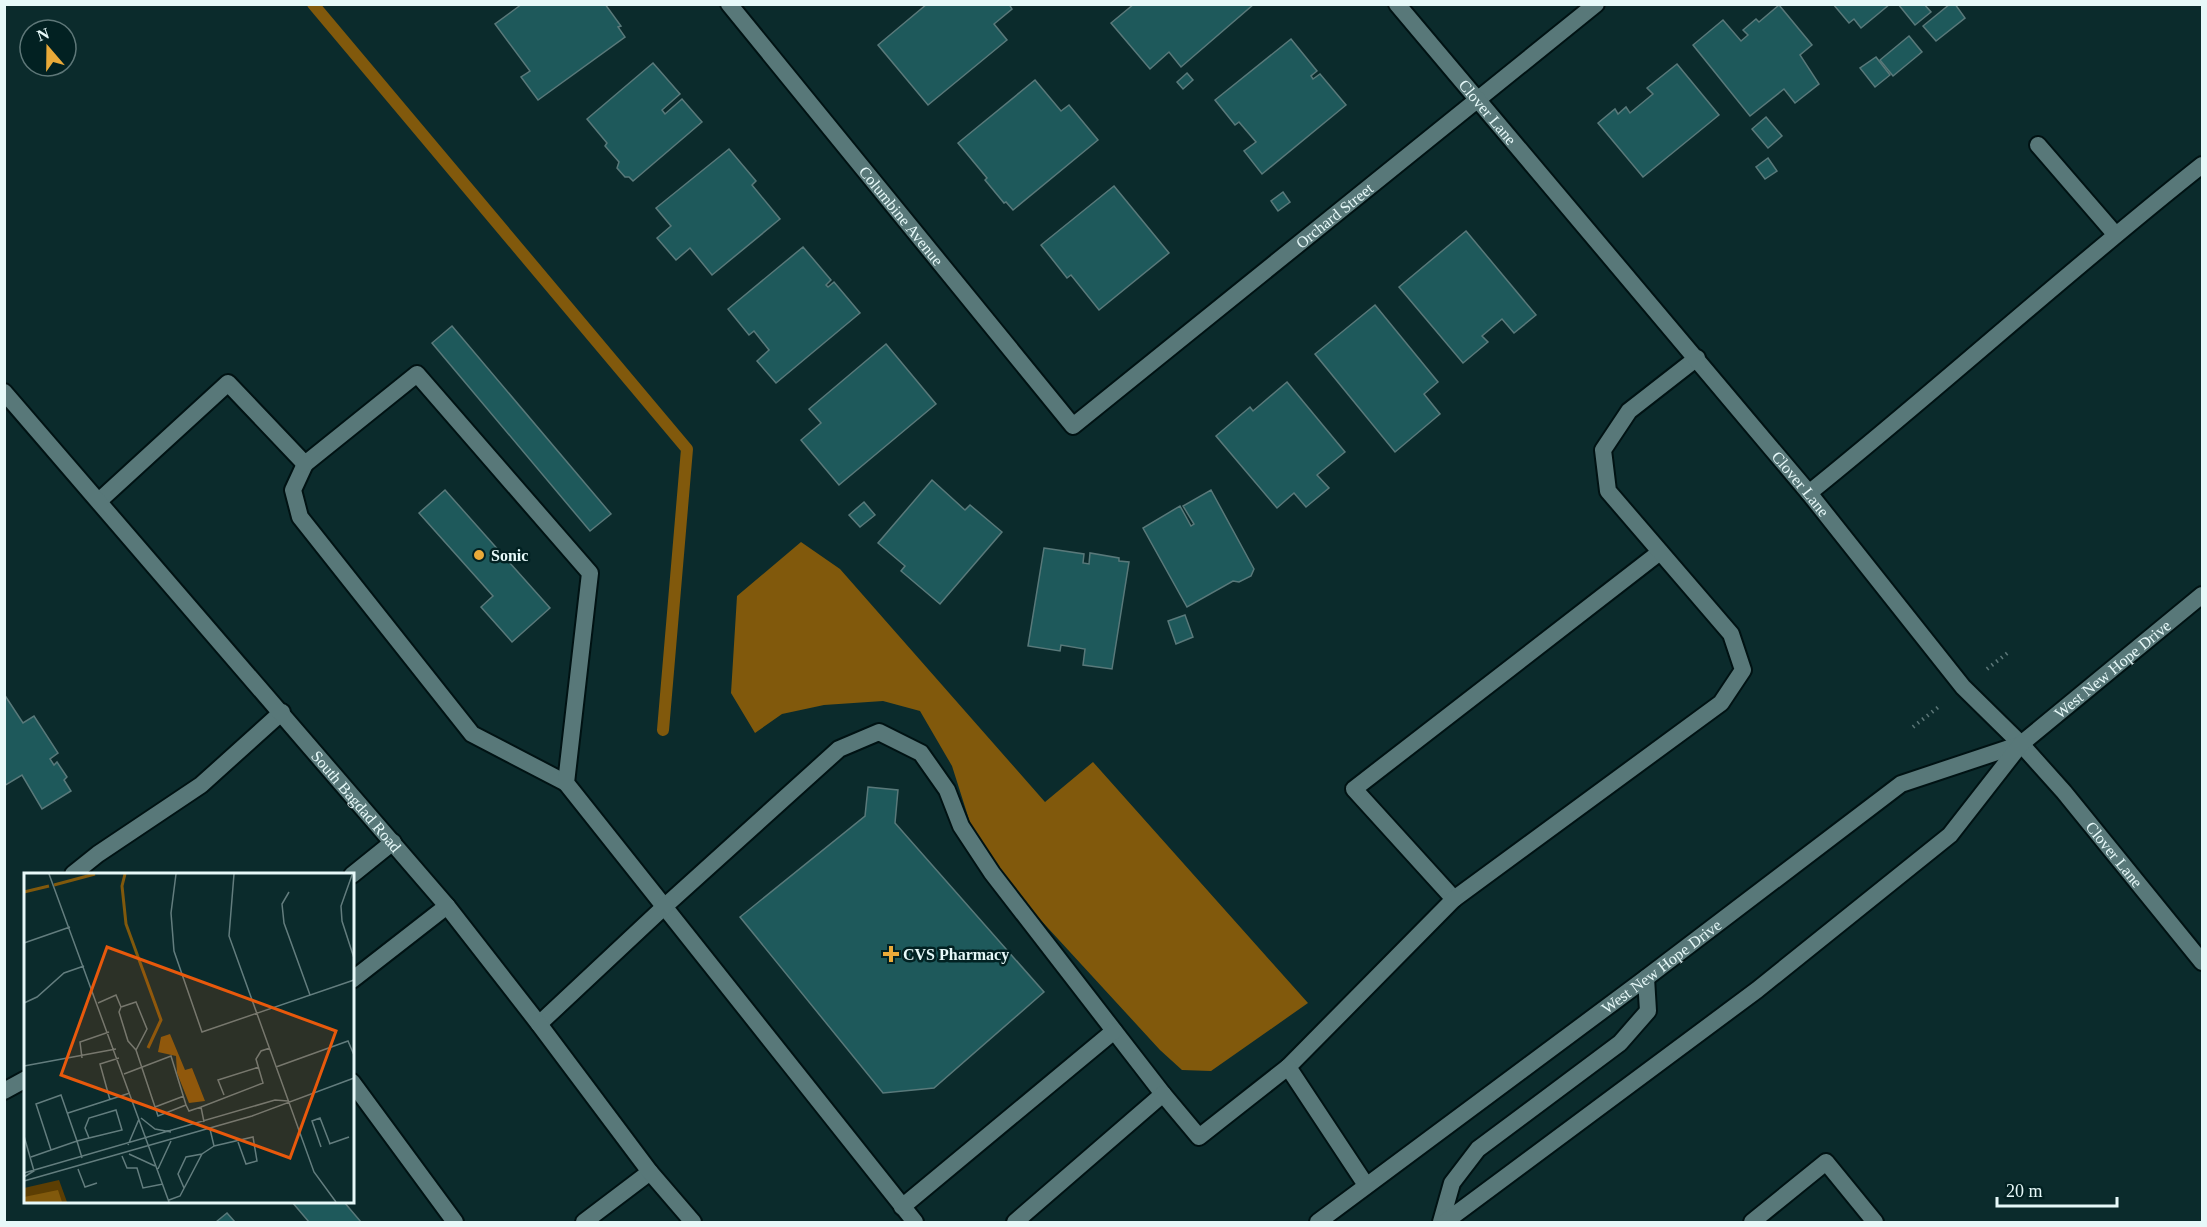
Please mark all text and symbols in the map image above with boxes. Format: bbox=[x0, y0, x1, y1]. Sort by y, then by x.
north arrow bbox=[18, 18, 78, 78]
text: N bbox=[35, 24, 52, 44]
street label: Clover Lane bbox=[1455, 76, 1520, 148]
street label: Columbine Avenue bbox=[856, 163, 947, 269]
street label: Orchard Street bbox=[1293, 179, 1377, 252]
street label: Clover Lane bbox=[1768, 448, 1832, 520]
place label: Sonic bbox=[491, 547, 528, 564]
marker: Sonic bbox=[472, 548, 486, 562]
street label: West New Hope Drive bbox=[2051, 617, 2174, 722]
street label: South Bagdad Road bbox=[308, 747, 404, 855]
street label: Clover Lane bbox=[2082, 818, 2146, 891]
inset map bbox=[24, 873, 354, 1203]
street label: West New Hope Drive bbox=[1598, 916, 1724, 1017]
place label: CVS Pharmacy bbox=[903, 946, 1009, 964]
marker: CVS Pharmacy bbox=[884, 947, 898, 961]
scale bar bbox=[1997, 1170, 2117, 1208]
text: 20 m bbox=[2006, 1181, 2043, 1201]

